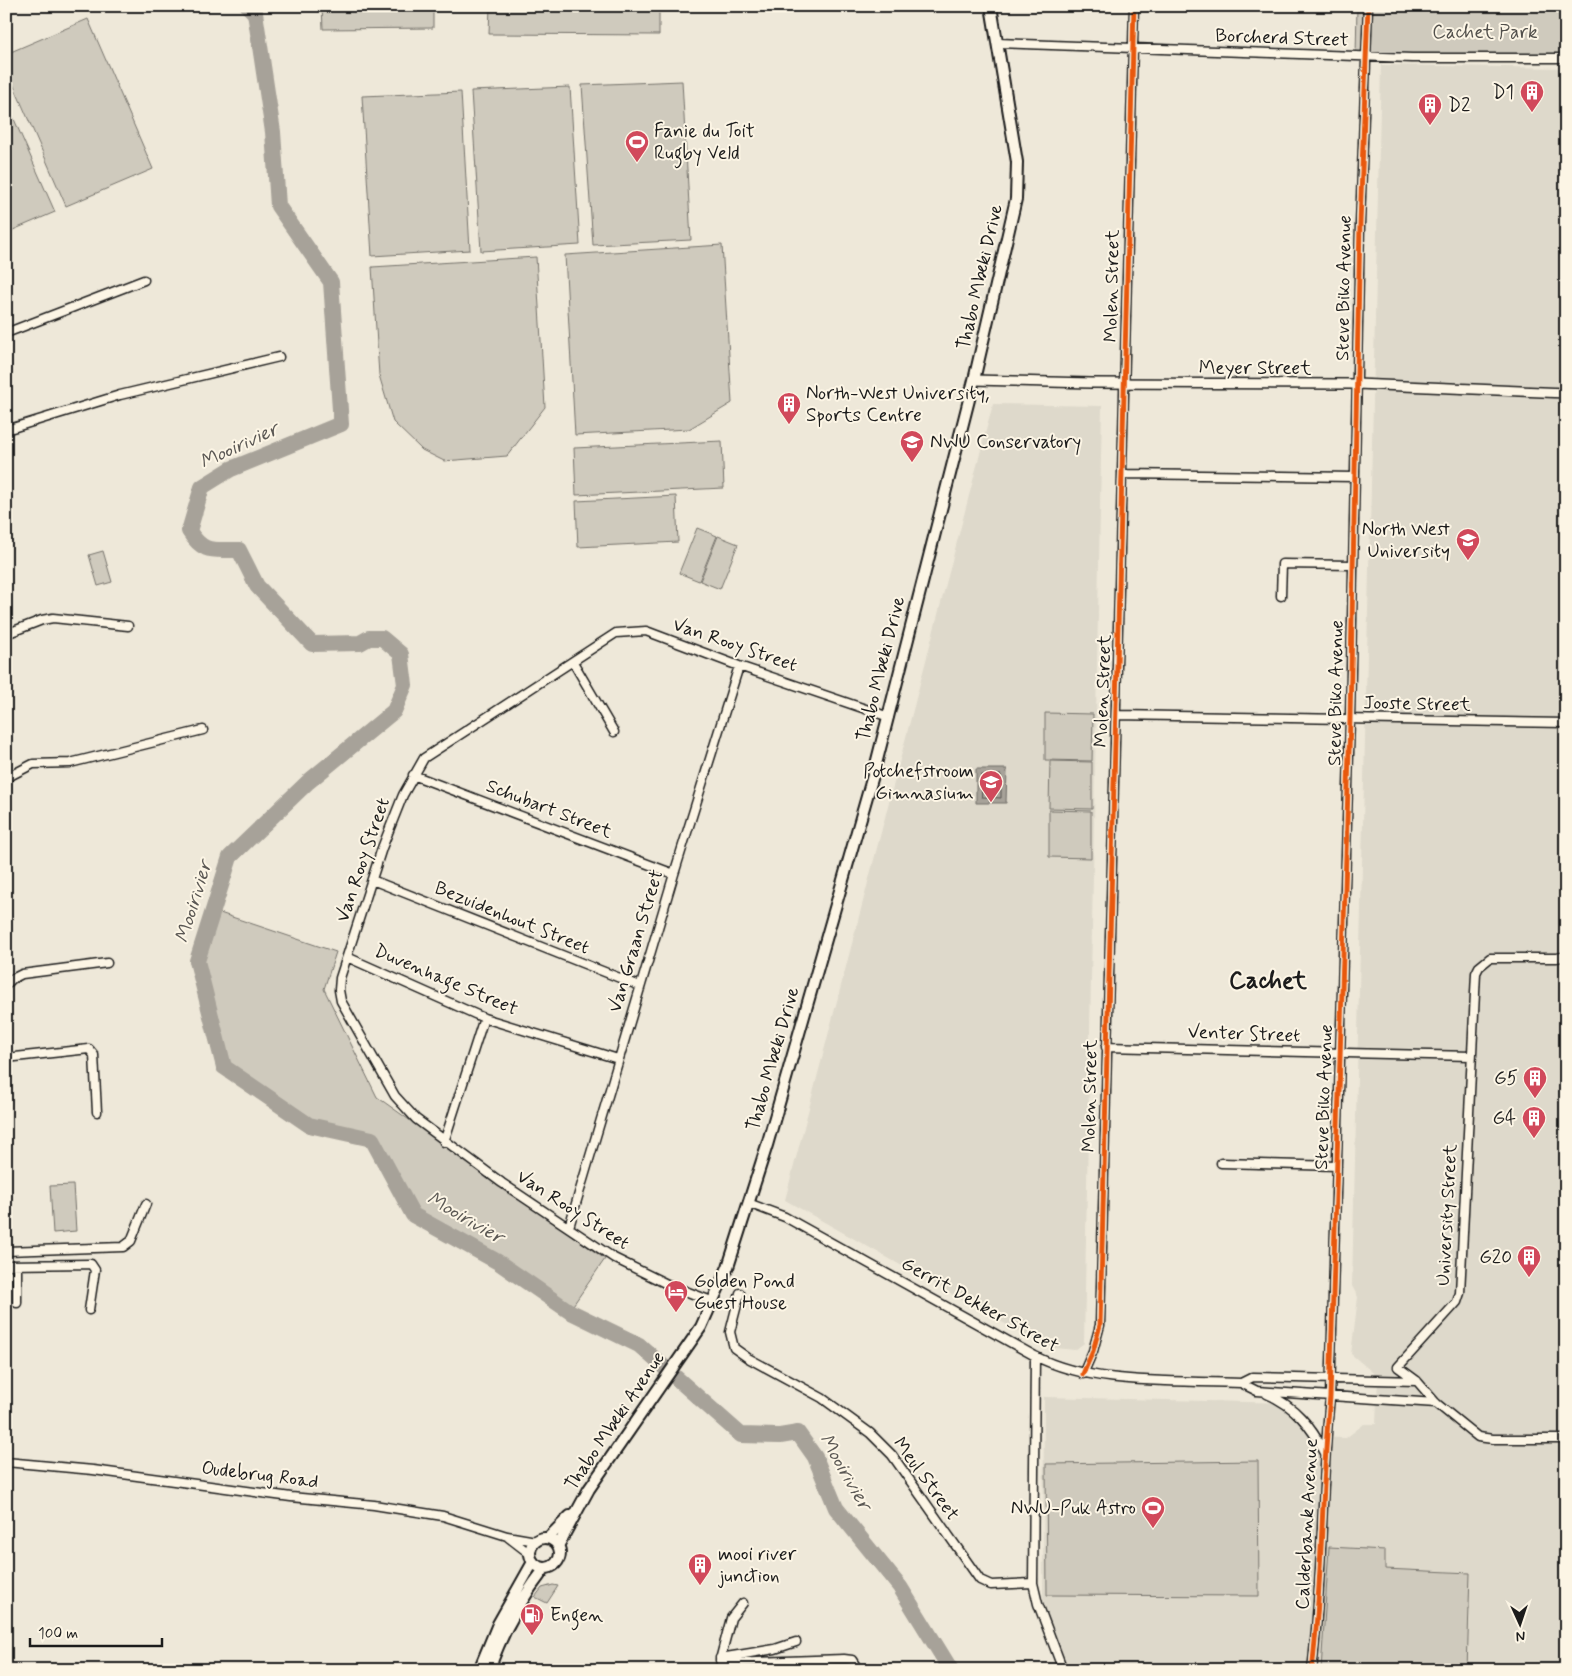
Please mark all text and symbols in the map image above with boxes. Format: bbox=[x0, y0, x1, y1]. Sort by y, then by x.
park label: Cachet Park bbox=[1432, 20, 1538, 45]
street label: Borcherd Street bbox=[1215, 23, 1349, 53]
building icon: D1 bbox=[1519, 79, 1545, 113]
place label: D1 bbox=[1492, 80, 1514, 105]
building icon: D2 bbox=[1417, 92, 1443, 126]
place label: D2 bbox=[1448, 93, 1470, 118]
place label: Fanie du Toit Rugby Veld bbox=[654, 119, 755, 169]
sports icon: Fanie du Toit Rugby Veld bbox=[624, 129, 650, 163]
street label: Thabo Mbeki Drive bbox=[951, 202, 1009, 352]
street label: Steve Biko Avenue bbox=[1330, 215, 1358, 361]
street label: Molen Street bbox=[1099, 229, 1125, 343]
street label: Meyer Street bbox=[1199, 356, 1311, 381]
place label: North-West University, Sports Centre bbox=[806, 381, 989, 428]
building icon: North-West University, Sports Centre bbox=[776, 391, 802, 425]
water label: Mooirivier bbox=[195, 415, 285, 476]
school or university icon: NWU Conservatory bbox=[899, 429, 925, 463]
place label: NWU Conservatory bbox=[930, 430, 1081, 456]
place label: North West University bbox=[1362, 517, 1450, 564]
school or university icon: North West University bbox=[1455, 527, 1481, 561]
street label: Thabo Mbeki Drive bbox=[851, 594, 911, 744]
street label: Van Rooy Street bbox=[669, 612, 800, 679]
street label: Steve Biko Avenue bbox=[1322, 620, 1350, 766]
street label: Molen Street bbox=[1089, 634, 1117, 748]
street label: Jooste Street bbox=[1363, 691, 1471, 717]
place label: Potchefstroom Gimnasium bbox=[863, 759, 974, 806]
school or university icon: Potchefstroom Gimnasium bbox=[978, 769, 1004, 803]
street label: Schubart Street bbox=[482, 773, 616, 845]
street label: Van Rooy Street bbox=[330, 795, 397, 926]
water label: Mooirivier bbox=[169, 855, 220, 946]
street label: Van Graan Street bbox=[602, 866, 670, 1016]
street label: Bezuidenhout Street bbox=[431, 876, 593, 960]
street label: Duvenhage Street bbox=[369, 938, 522, 1024]
district label: Cachet bbox=[1229, 966, 1308, 997]
street label: Thabo Mbeki Drive bbox=[740, 984, 806, 1134]
street label: Venter Street bbox=[1187, 1020, 1301, 1048]
street label: Steve Biko Avenue bbox=[1309, 1024, 1339, 1170]
street label: Molen Street bbox=[1077, 1039, 1103, 1153]
building icon: G5 bbox=[1522, 1065, 1548, 1099]
place label: G5 bbox=[1494, 1066, 1518, 1091]
building icon: G4 bbox=[1521, 1105, 1547, 1139]
place label: G4 bbox=[1492, 1106, 1516, 1131]
street label: University Street bbox=[1431, 1143, 1463, 1287]
street label: Van Rooy Street bbox=[511, 1164, 634, 1257]
water label: Mooirivier bbox=[422, 1185, 511, 1252]
building icon: G20 bbox=[1516, 1244, 1542, 1278]
place label: G20 bbox=[1479, 1245, 1512, 1270]
street label: Gerrit Dekker Street bbox=[897, 1251, 1063, 1359]
place label: Golden Pond Guest House bbox=[694, 1269, 795, 1316]
hotel icon: Golden Pond Guest House bbox=[663, 1279, 689, 1313]
street label: Thabo Mbeki Avenue bbox=[559, 1346, 671, 1496]
water label: Mooirivier bbox=[812, 1429, 879, 1518]
street label: Meul Street bbox=[887, 1432, 965, 1526]
street label: Calderbank Avenue bbox=[1290, 1438, 1324, 1610]
street label: Oudebrug Road bbox=[200, 1455, 320, 1496]
sports icon: NWU-Puk Astro bbox=[1140, 1495, 1166, 1529]
place label: NWU-Puk Astro bbox=[1011, 1496, 1136, 1521]
place label: mooi river junction bbox=[717, 1542, 797, 1589]
building icon: mooi river junction bbox=[687, 1552, 713, 1586]
north arrow bbox=[1494, 1598, 1544, 1648]
fuel station icon: Engen bbox=[519, 1602, 545, 1636]
place label: Engen bbox=[550, 1603, 603, 1631]
scale bar bbox=[30, 1616, 162, 1648]
text: 100 m bbox=[38, 1624, 78, 1644]
text: N bbox=[1515, 1627, 1526, 1645]

